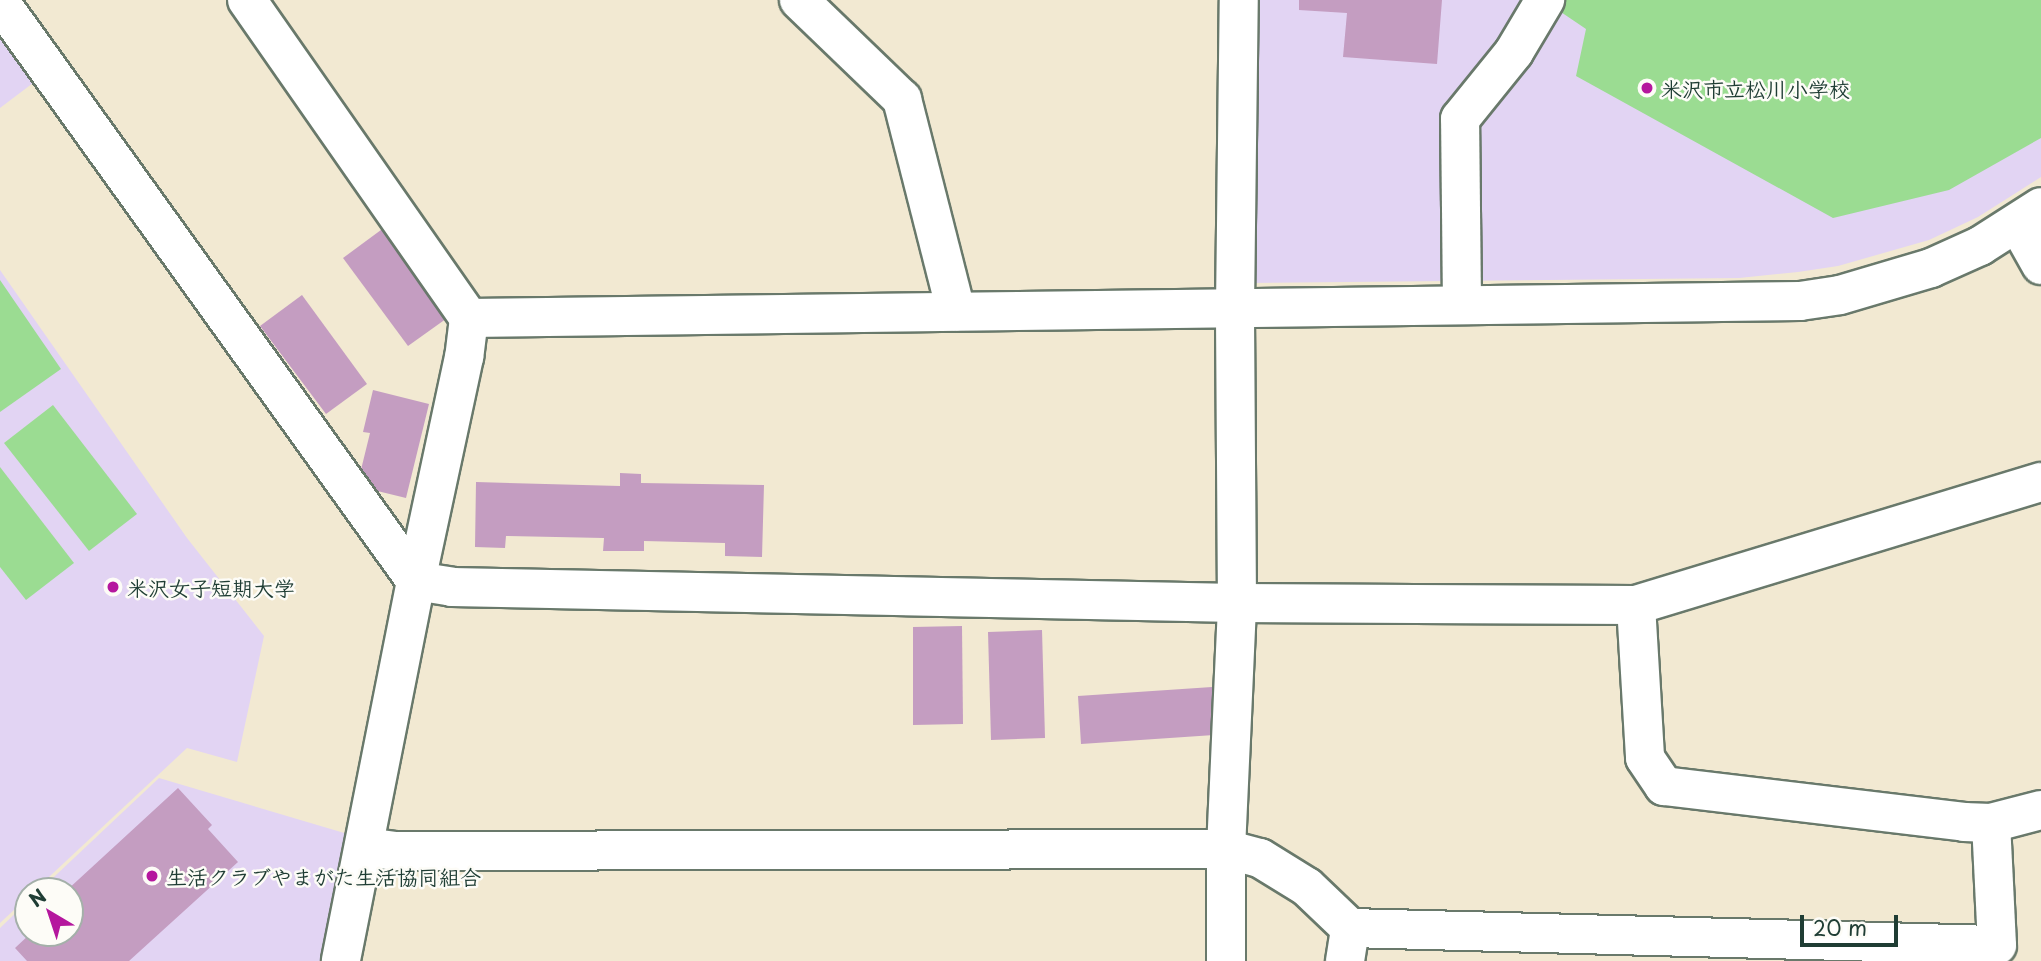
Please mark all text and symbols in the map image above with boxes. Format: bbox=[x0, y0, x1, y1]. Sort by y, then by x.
place label: 米沢市立松川小学校 bbox=[1661, 75, 1850, 101]
marker: 米沢市立松川小学校 bbox=[1639, 80, 1655, 96]
place label: 米沢女子短期大学 bbox=[127, 574, 295, 600]
marker: 米沢女子短期大学 bbox=[105, 579, 121, 595]
place label: 生活クラブやまがた生活協同組合 bbox=[166, 863, 481, 889]
marker: 生活クラブやまがた生活協同組合 bbox=[144, 868, 160, 884]
north arrow bbox=[14, 877, 84, 947]
text: N bbox=[22, 882, 52, 913]
scale bar bbox=[1803, 902, 1901, 946]
text: 20 m bbox=[1813, 911, 1867, 943]

